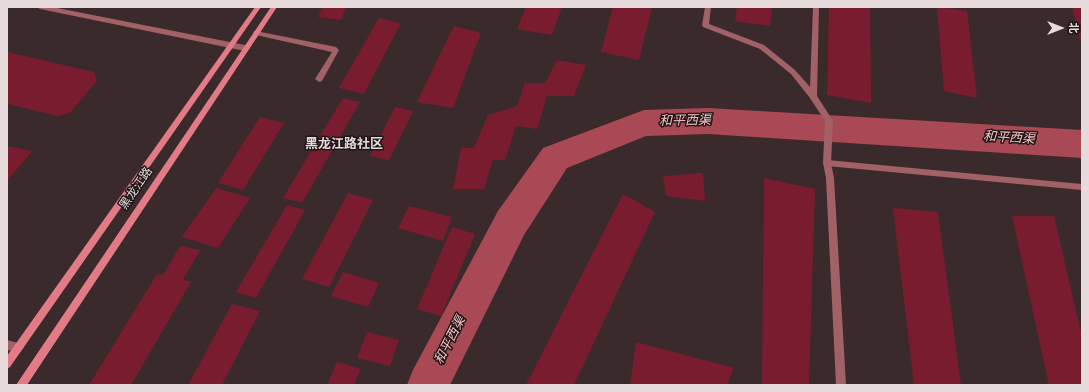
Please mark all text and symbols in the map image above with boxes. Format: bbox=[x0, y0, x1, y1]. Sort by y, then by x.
north arrow bbox=[1041, 8, 1081, 48]
text: 北 bbox=[1066, 23, 1080, 34]
water label: 和平西渠 bbox=[659, 114, 711, 130]
water label: 和平西渠 bbox=[983, 130, 1035, 148]
district label: 黑龙江路社区 bbox=[305, 137, 383, 153]
street label: 黑龙江路 bbox=[118, 165, 156, 213]
water label: 和平西渠 bbox=[432, 314, 470, 368]

